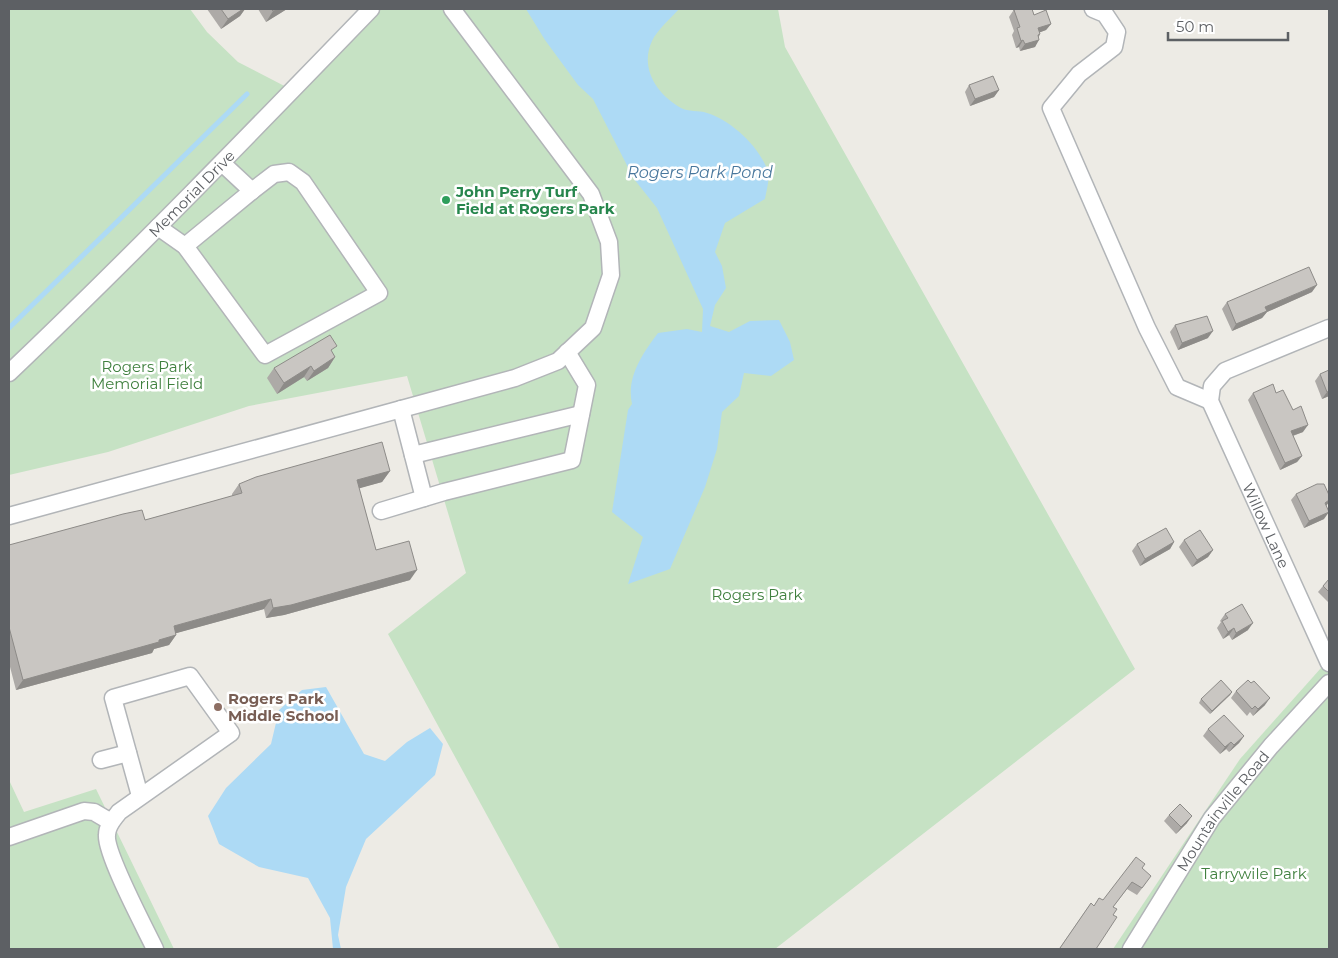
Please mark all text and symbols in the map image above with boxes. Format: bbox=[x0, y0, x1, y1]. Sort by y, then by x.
scale bar bbox=[1168, 10, 1288, 42]
text: 50 m bbox=[1176, 17, 1214, 36]
street label: Memorial Drive bbox=[144, 146, 238, 241]
water label: Rogers Park Pond bbox=[627, 163, 773, 182]
place label: John Perry Turf Field at Rogers Park bbox=[455, 182, 615, 218]
marker: John Perry Turf Field at Rogers Park bbox=[440, 194, 452, 206]
park label: Rogers Park Memorial Field bbox=[91, 357, 203, 393]
street label: Willow Lane bbox=[1239, 480, 1294, 571]
park label: Rogers Park bbox=[711, 585, 803, 604]
place label: Rogers Park Middle School bbox=[228, 689, 339, 725]
marker: Rogers Park Middle School bbox=[212, 701, 224, 713]
street label: Mountainville Road bbox=[1172, 747, 1273, 875]
park label: Tarrywile Park bbox=[1201, 864, 1307, 883]

